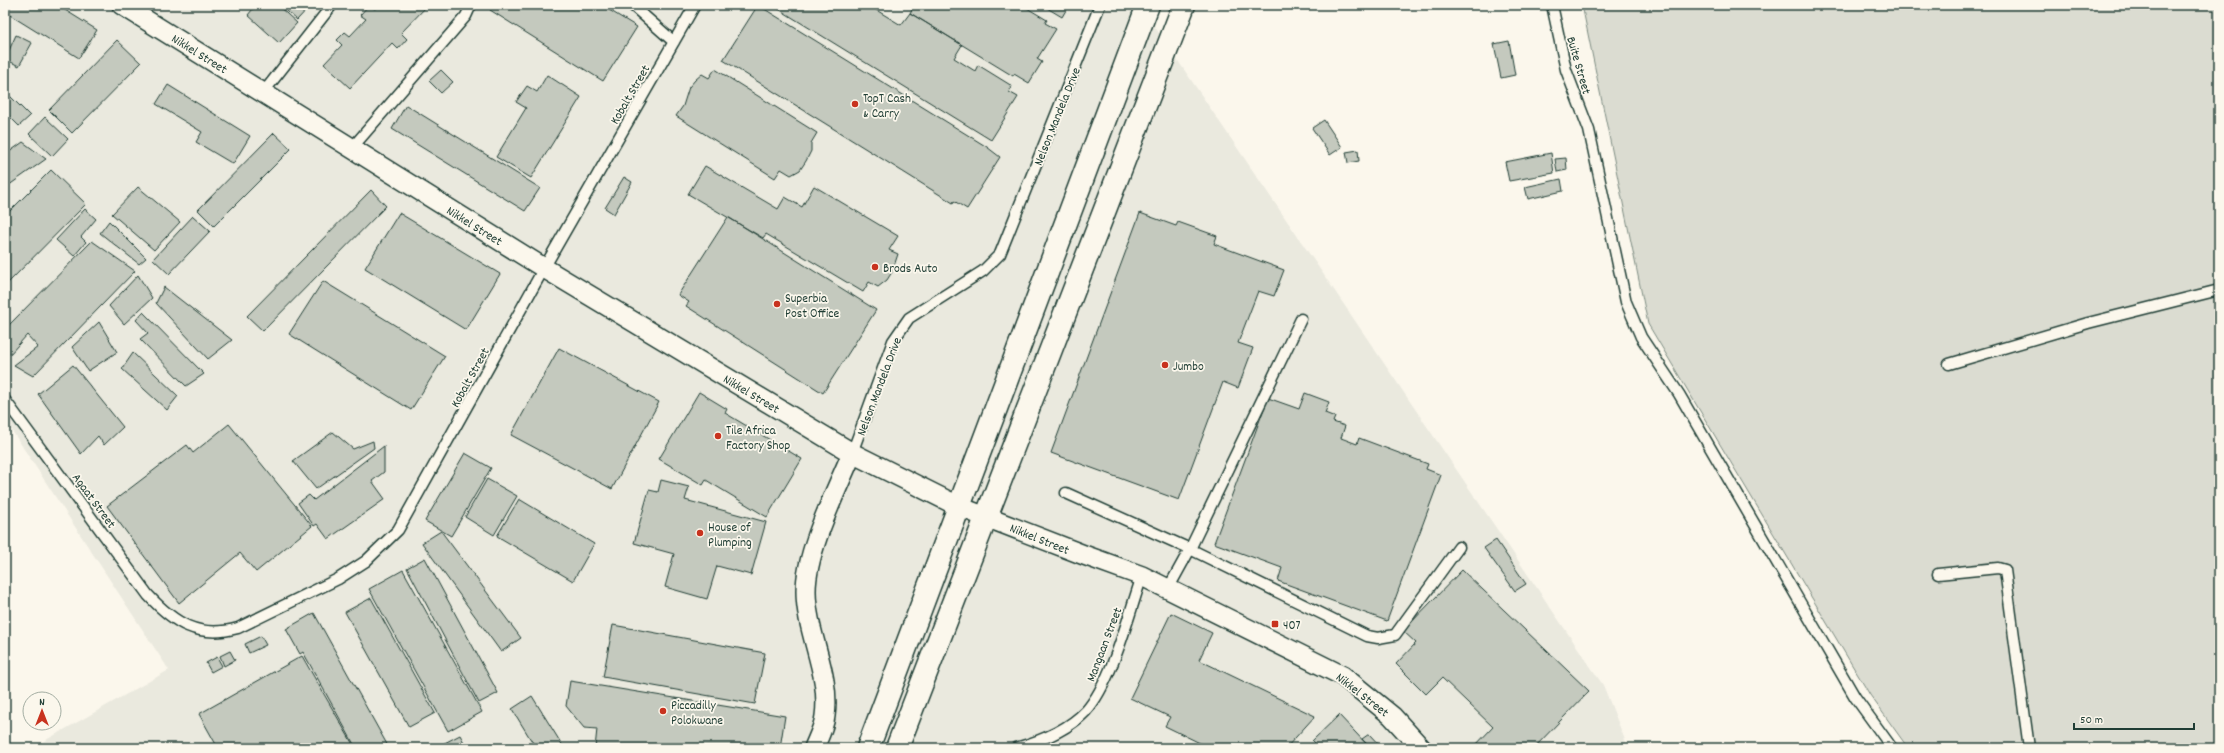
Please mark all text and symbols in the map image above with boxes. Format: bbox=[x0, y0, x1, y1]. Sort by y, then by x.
street label: Nikkel Street bbox=[167, 30, 231, 80]
street label: Buite Street bbox=[1560, 35, 1595, 97]
street label: Kobalt Street bbox=[606, 62, 656, 129]
street label: Nelson Mandela Drive bbox=[1030, 65, 1087, 169]
place label: TopT Cash & Carry bbox=[863, 90, 911, 124]
marker: TopT Cash & Carry bbox=[850, 99, 860, 109]
street label: Nikkel Street bbox=[442, 202, 506, 252]
place label: Brods Auto bbox=[883, 260, 938, 279]
marker: Brods Auto bbox=[870, 262, 880, 272]
place label: Superbia Post Office bbox=[785, 290, 839, 324]
marker: Superbia Post Office bbox=[772, 299, 782, 309]
street label: Nelson Mandela Drive bbox=[853, 335, 908, 439]
street label: Kobalt Street bbox=[447, 345, 496, 412]
place label: Jumbo bbox=[1173, 358, 1204, 377]
marker: Jumbo bbox=[1160, 360, 1170, 370]
street label: Nikkel Street bbox=[719, 371, 783, 420]
place label: Tile Africa Factory Shop bbox=[726, 422, 790, 456]
marker: Tile Africa Factory Shop bbox=[713, 431, 723, 441]
street label: Agaat Street bbox=[66, 470, 120, 533]
place label: House of Plumping bbox=[708, 519, 752, 553]
street label: Nikkel Street bbox=[1006, 520, 1072, 561]
marker: House of Plumping bbox=[695, 528, 705, 538]
street label: Mangaan Street bbox=[1082, 605, 1128, 685]
place label: 407 bbox=[1283, 617, 1300, 636]
marker: 407 bbox=[1270, 619, 1280, 629]
street label: Nikkel Street bbox=[1331, 669, 1392, 723]
north arrow bbox=[22, 691, 62, 731]
text: N bbox=[39, 695, 45, 711]
place label: Piccadilly Polokwane bbox=[671, 697, 723, 731]
scale bar bbox=[2074, 705, 2194, 731]
marker: Piccadilly Polokwane bbox=[658, 706, 668, 716]
text: 50 m bbox=[2080, 712, 2103, 729]

